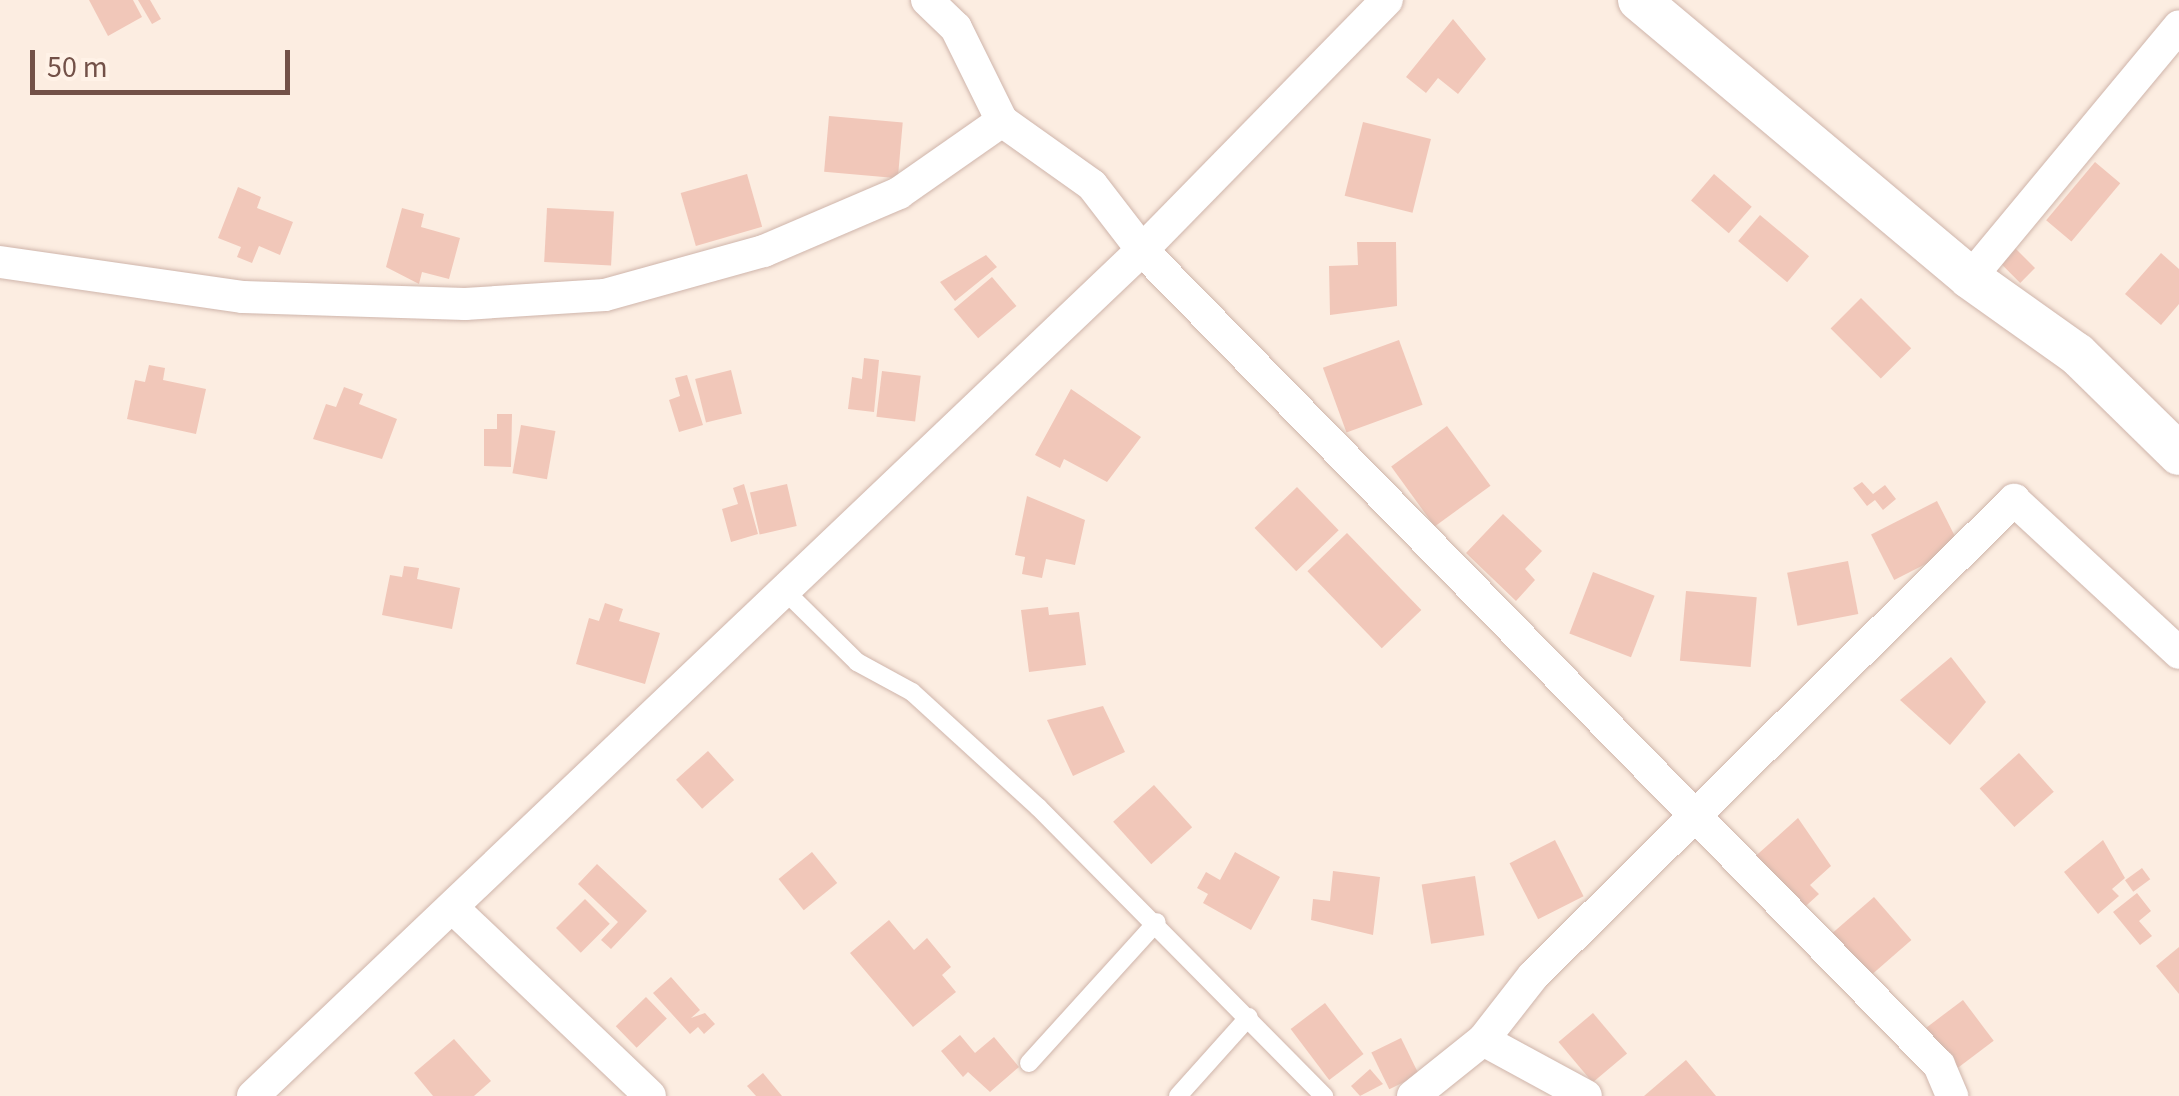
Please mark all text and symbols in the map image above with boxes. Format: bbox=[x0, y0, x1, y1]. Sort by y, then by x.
scale bar bbox=[35, 30, 295, 92]
text: 50 m bbox=[47, 46, 108, 89]

